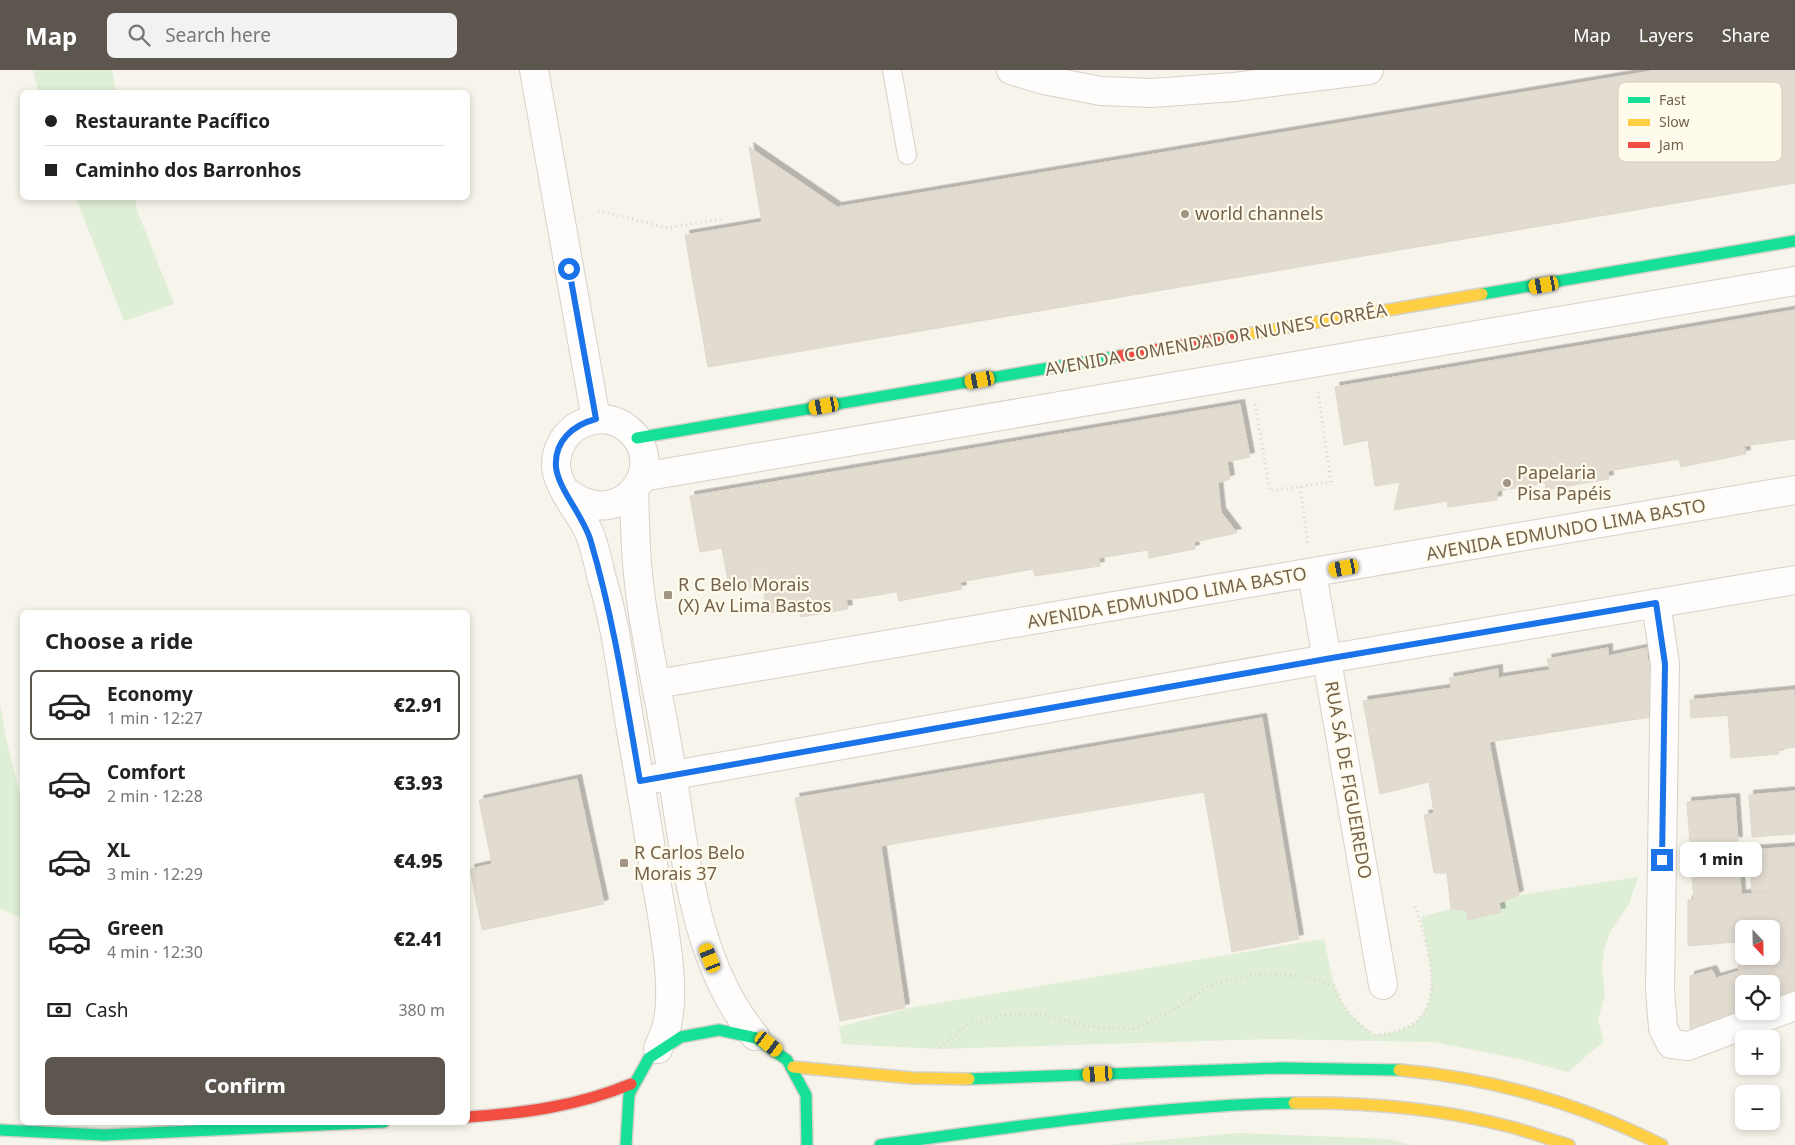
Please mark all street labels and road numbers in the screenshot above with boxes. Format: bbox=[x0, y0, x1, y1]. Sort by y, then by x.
street label: AVENIDA COMENDADOR NUNES CORRÊA bbox=[1043, 297, 1389, 381]
street label: AVENIDA EDMUNDO LIMA BASTO bbox=[1424, 493, 1707, 565]
street label: AVENIDA EDMUNDO LIMA BASTO bbox=[1025, 561, 1308, 633]
street label: RUA SÁ DE FIGUEIREDO bbox=[1320, 679, 1378, 881]

